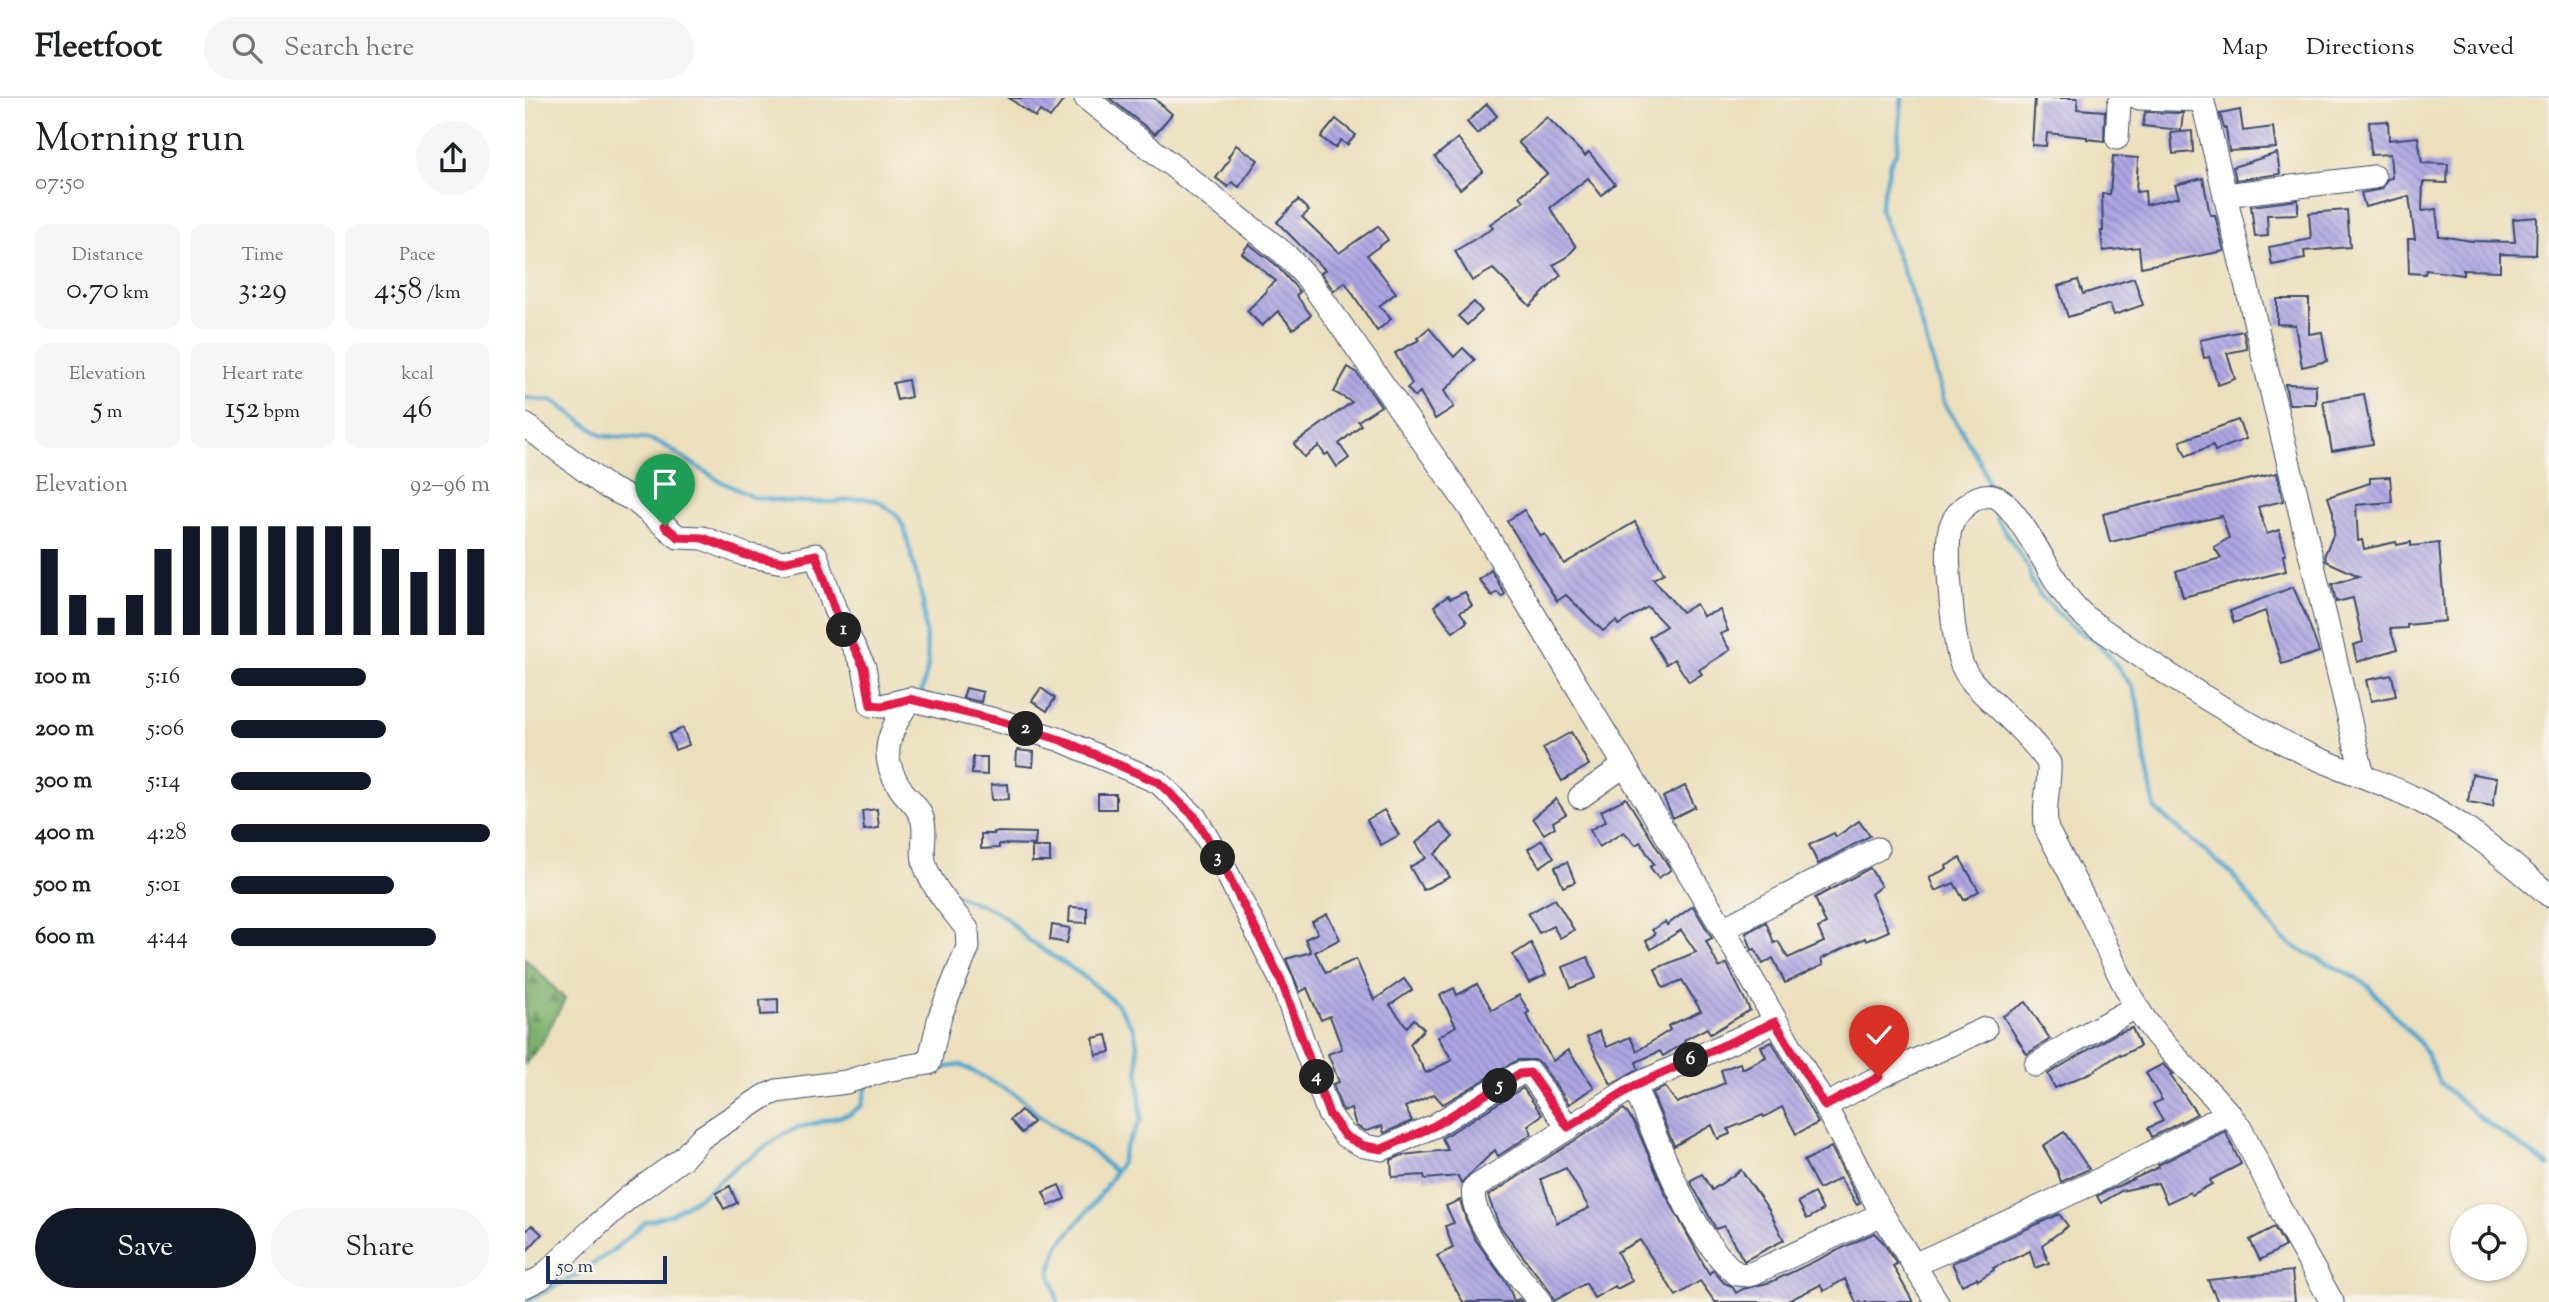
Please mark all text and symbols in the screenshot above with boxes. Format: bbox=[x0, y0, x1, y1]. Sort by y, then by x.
search box bbox=[204, 17, 694, 80]
text: Fleetfoot bbox=[35, 24, 162, 72]
icon: search bbox=[228, 29, 266, 67]
text: Search here bbox=[284, 30, 414, 67]
text: Map bbox=[2222, 31, 2268, 65]
text: Directions bbox=[2306, 31, 2414, 65]
text: Saved bbox=[2452, 31, 2514, 65]
text: Morning run bbox=[35, 114, 245, 168]
button: share bbox=[416, 121, 490, 195]
text: 07:50 bbox=[35, 167, 85, 200]
text: Distance bbox=[72, 242, 143, 269]
text: Time bbox=[241, 242, 284, 269]
text: Pace bbox=[399, 242, 436, 269]
text: 0.70 bbox=[66, 269, 119, 312]
text: 3:29 bbox=[238, 269, 287, 312]
text: 4:58 bbox=[374, 269, 422, 312]
text: km bbox=[119, 280, 149, 307]
text: /km bbox=[422, 280, 461, 307]
text: Elevation bbox=[69, 361, 146, 388]
text: Heart rate bbox=[222, 361, 303, 388]
text: kcal bbox=[401, 361, 434, 388]
text: 5 bbox=[92, 388, 103, 431]
text: 152 bbox=[225, 388, 259, 431]
text: 46 bbox=[403, 388, 432, 431]
text: m bbox=[103, 399, 123, 426]
text: bpm bbox=[259, 399, 300, 426]
pin bbox=[635, 454, 695, 526]
icon: arrive bbox=[646, 465, 684, 503]
text: Elevation bbox=[35, 469, 128, 502]
text: 92–96 m bbox=[410, 469, 490, 502]
pin: 1 bbox=[827, 612, 861, 648]
text: 1 bbox=[840, 616, 847, 643]
text: 100 m bbox=[35, 661, 91, 694]
text: 5:16 bbox=[147, 661, 180, 694]
pin: 2 bbox=[1009, 712, 1043, 746]
text: 200 m bbox=[35, 713, 94, 746]
text: 5:06 bbox=[147, 713, 184, 746]
text: 2 bbox=[1021, 715, 1030, 742]
text: 300 m bbox=[35, 765, 92, 798]
text: 5:14 bbox=[147, 765, 180, 798]
text: 400 m bbox=[35, 817, 95, 850]
text: 4:28 bbox=[147, 817, 187, 850]
pin: 3 bbox=[1201, 840, 1235, 876]
text: 3 bbox=[1214, 844, 1221, 871]
text: 500 m bbox=[35, 869, 91, 902]
text: 5:01 bbox=[147, 869, 180, 902]
text: 600 m bbox=[35, 921, 95, 954]
text: 4:44 bbox=[147, 921, 188, 954]
pin bbox=[1849, 1005, 1909, 1077]
icon: check bbox=[1860, 1016, 1898, 1054]
pin: 6 bbox=[1673, 1042, 1709, 1077]
text: 6 bbox=[1686, 1046, 1695, 1073]
pin: 4 bbox=[1299, 1060, 1335, 1094]
text: 4 bbox=[1312, 1063, 1321, 1090]
pin: 5 bbox=[1483, 1068, 1517, 1104]
text: 5 bbox=[1496, 1072, 1503, 1099]
map controls bbox=[2450, 1204, 2527, 1281]
button: locate bbox=[2450, 1204, 2527, 1281]
button: Save bbox=[35, 1208, 256, 1288]
button: Share bbox=[270, 1208, 490, 1288]
scale bar bbox=[546, 1253, 667, 1285]
text: 50 m bbox=[557, 1254, 593, 1281]

